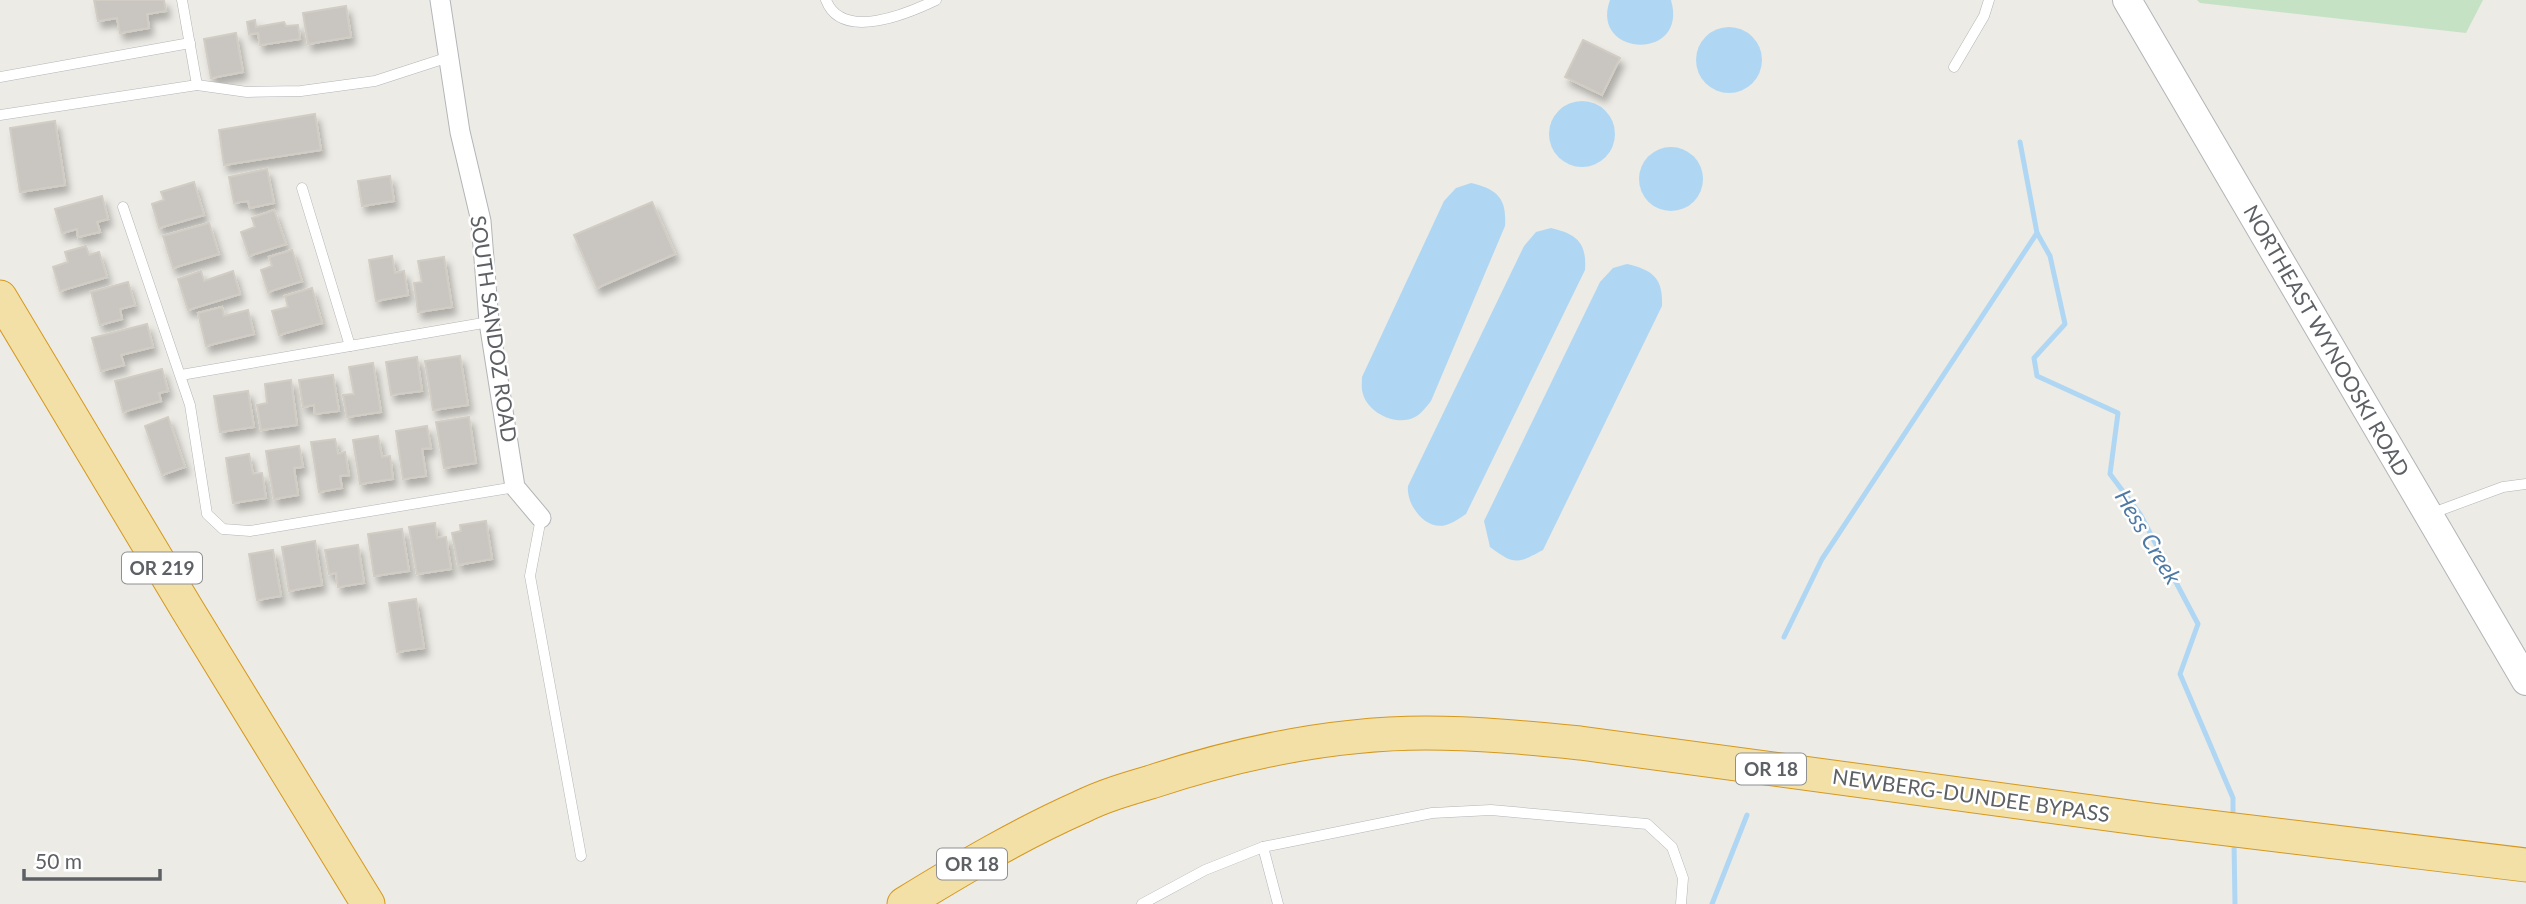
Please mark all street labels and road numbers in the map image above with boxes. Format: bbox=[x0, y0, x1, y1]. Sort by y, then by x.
street label: NORTHEAST WYNOOSKI ROAD bbox=[2239, 200, 2415, 480]
street label: SOUTH SANDOZ ROAD bbox=[466, 214, 523, 444]
road number: OR 219 bbox=[122, 552, 202, 583]
road number: OR 18 bbox=[1736, 754, 1806, 784]
street label: NEWBERG-DUNDEE BYPASS bbox=[1831, 763, 2111, 826]
road number: OR 18 bbox=[937, 848, 1007, 880]

